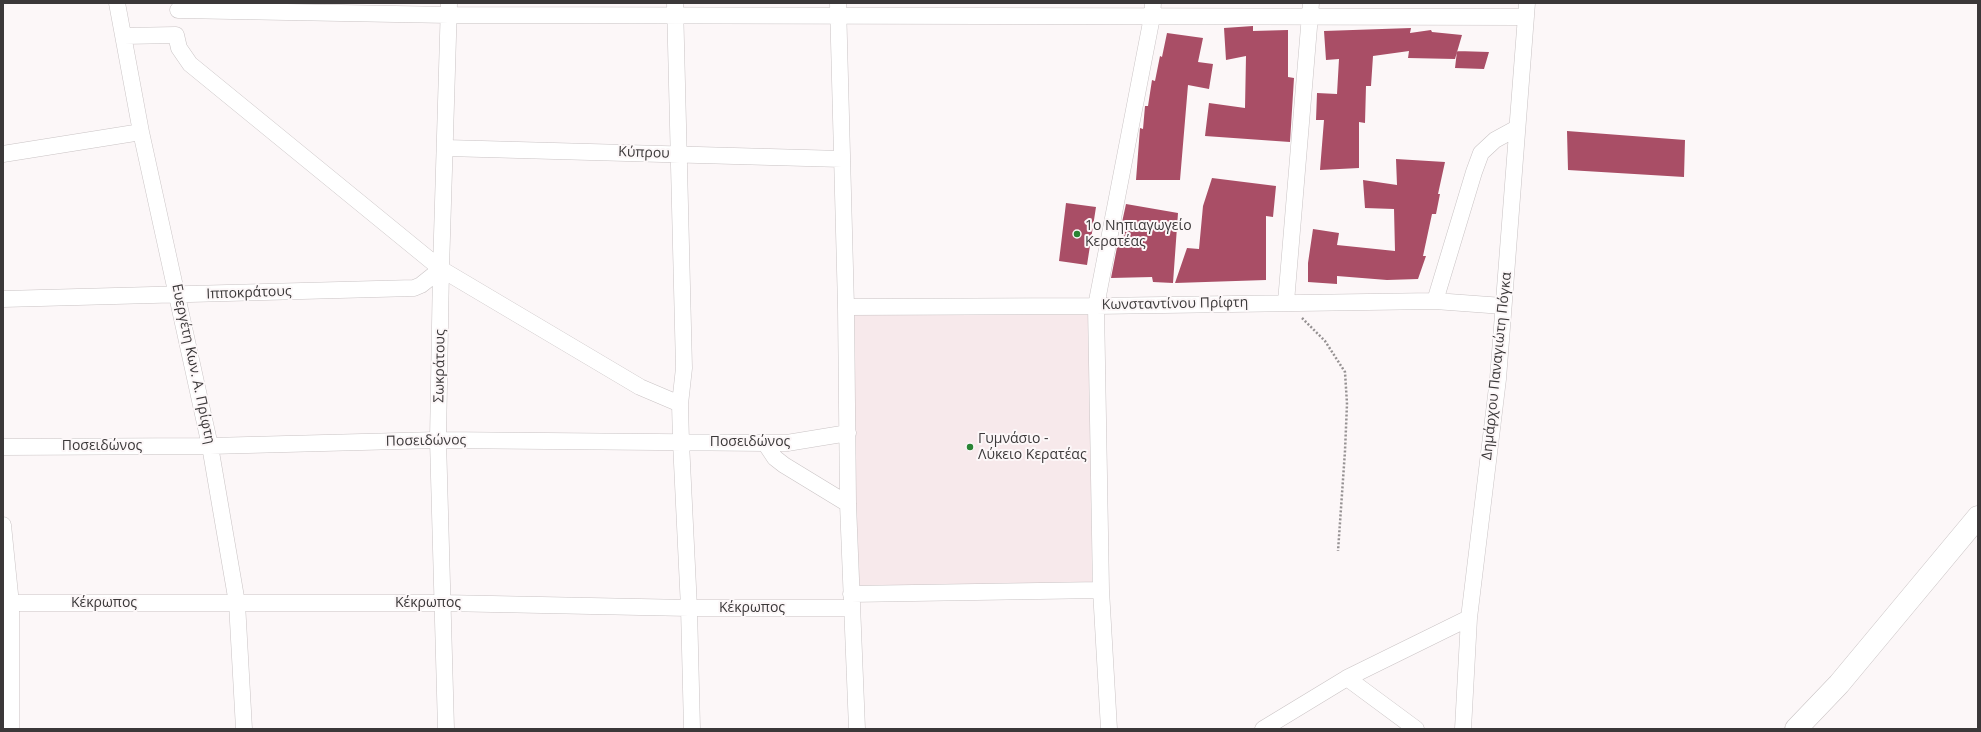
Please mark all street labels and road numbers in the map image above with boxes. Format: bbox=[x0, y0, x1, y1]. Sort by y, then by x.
street label: Κύπρου bbox=[618, 144, 670, 162]
street label: Δημάρχου Παναγιώτη Πόγκα bbox=[1479, 271, 1515, 461]
street label: Ευεργέτη Κων. Α. Πρίφτη bbox=[168, 282, 218, 446]
street label: Ιπποκράτους bbox=[206, 283, 292, 303]
street label: Κωνσταντίνου Πρίφτη bbox=[1102, 294, 1248, 314]
street label: Σωκράτους bbox=[431, 329, 449, 403]
street label: Ποσειδώνος bbox=[386, 432, 466, 450]
street label: Ποσειδώνος bbox=[710, 434, 790, 450]
street label: Ποσειδώνος bbox=[62, 438, 142, 454]
street label: Κέκρωπος bbox=[71, 595, 137, 611]
street label: Κέκρωπος bbox=[395, 595, 461, 611]
street label: Κέκρωπος bbox=[719, 600, 785, 616]

